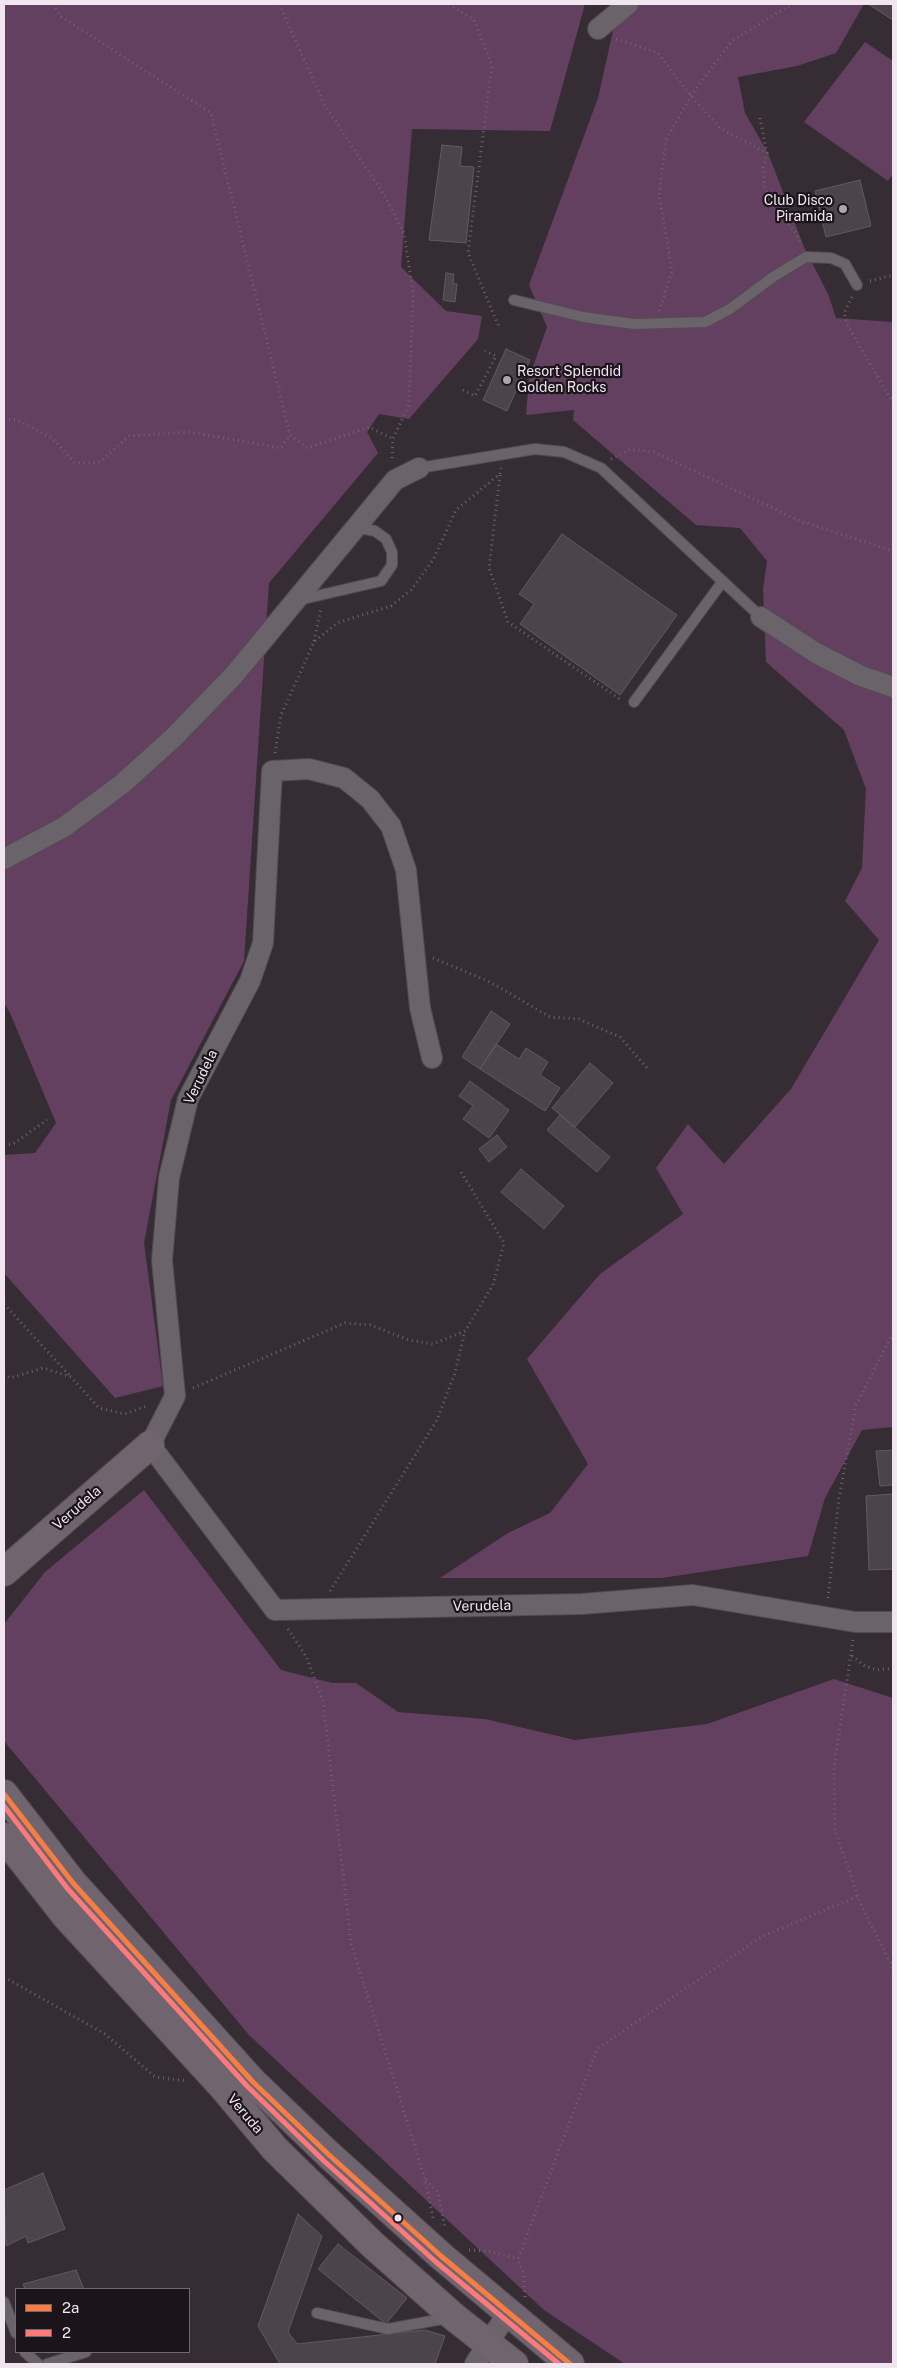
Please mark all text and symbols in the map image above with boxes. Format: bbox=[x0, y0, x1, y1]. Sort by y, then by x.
place label: Club Disco Piramida bbox=[764, 193, 833, 226]
marker: Club Disco Piramida bbox=[837, 203, 849, 215]
place label: Resort Splendid Golden Rocks bbox=[517, 364, 621, 397]
marker: Resort Splendid Golden Rocks bbox=[501, 374, 513, 386]
street label: Verudela bbox=[181, 1047, 221, 1107]
street label: Verudela bbox=[49, 1482, 105, 1534]
street label: Verudela bbox=[453, 1597, 511, 1615]
street label: Veruda bbox=[224, 2091, 266, 2137]
unlabelled marker bbox=[393, 2213, 403, 2223]
legend bbox=[15, 2288, 190, 2353]
text: 2a bbox=[62, 2299, 79, 2316]
text: 2 bbox=[62, 2324, 71, 2341]

